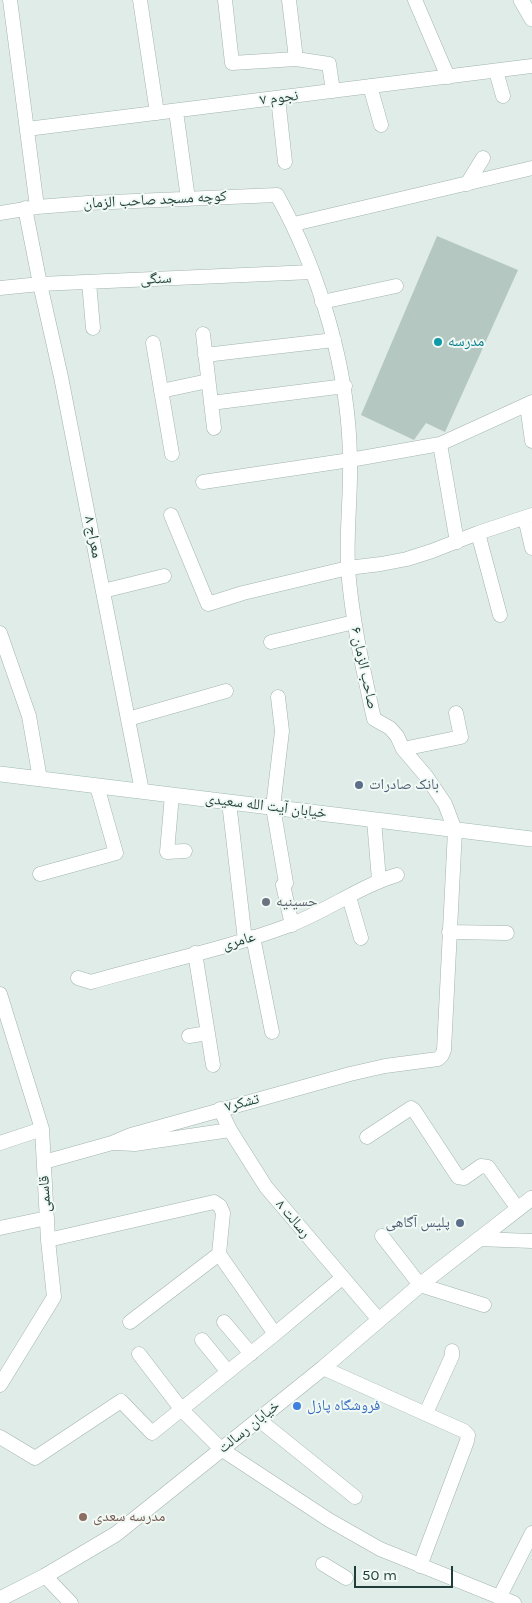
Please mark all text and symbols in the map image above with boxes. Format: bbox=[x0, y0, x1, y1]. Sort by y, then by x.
street label: نجوم ۷ bbox=[259, 87, 299, 109]
street label: کوچه مسجد صاحب الزمان bbox=[83, 187, 227, 213]
street label: سنگی bbox=[140, 269, 172, 289]
place label: مدرسه bbox=[448, 333, 484, 351]
marker: مدرسه bbox=[432, 336, 444, 348]
street label: معراج ۸ bbox=[80, 514, 106, 560]
street label: صاحب الزمان ۶ bbox=[347, 625, 381, 711]
place label: بانک صادرات bbox=[369, 776, 439, 794]
marker: بانک صادرات bbox=[353, 779, 365, 791]
street label: خیابان آیت الله سعیدی bbox=[204, 790, 328, 822]
place label: حسینیه bbox=[276, 893, 317, 911]
marker: حسینیه bbox=[260, 896, 272, 908]
street label: عامری bbox=[220, 928, 258, 954]
street label: تشکر۷ bbox=[223, 1090, 261, 1116]
street label: قاسمی bbox=[35, 1175, 55, 1213]
street label: رسالت ۸ bbox=[272, 1196, 314, 1242]
place label: پلیس آگاهی bbox=[385, 1214, 450, 1232]
marker: پلیس آگاهی bbox=[454, 1217, 466, 1229]
street label: خیابان رسالت bbox=[215, 1397, 283, 1457]
place label: فروشگاه پازل bbox=[307, 1397, 380, 1415]
marker: فروشگاه پازل bbox=[291, 1400, 303, 1412]
place label: مدرسه سعدی bbox=[93, 1508, 165, 1526]
marker: مدرسه سعدی bbox=[77, 1511, 89, 1523]
scale bar bbox=[357, 1556, 456, 1588]
text: 50 m bbox=[362, 1566, 397, 1584]

